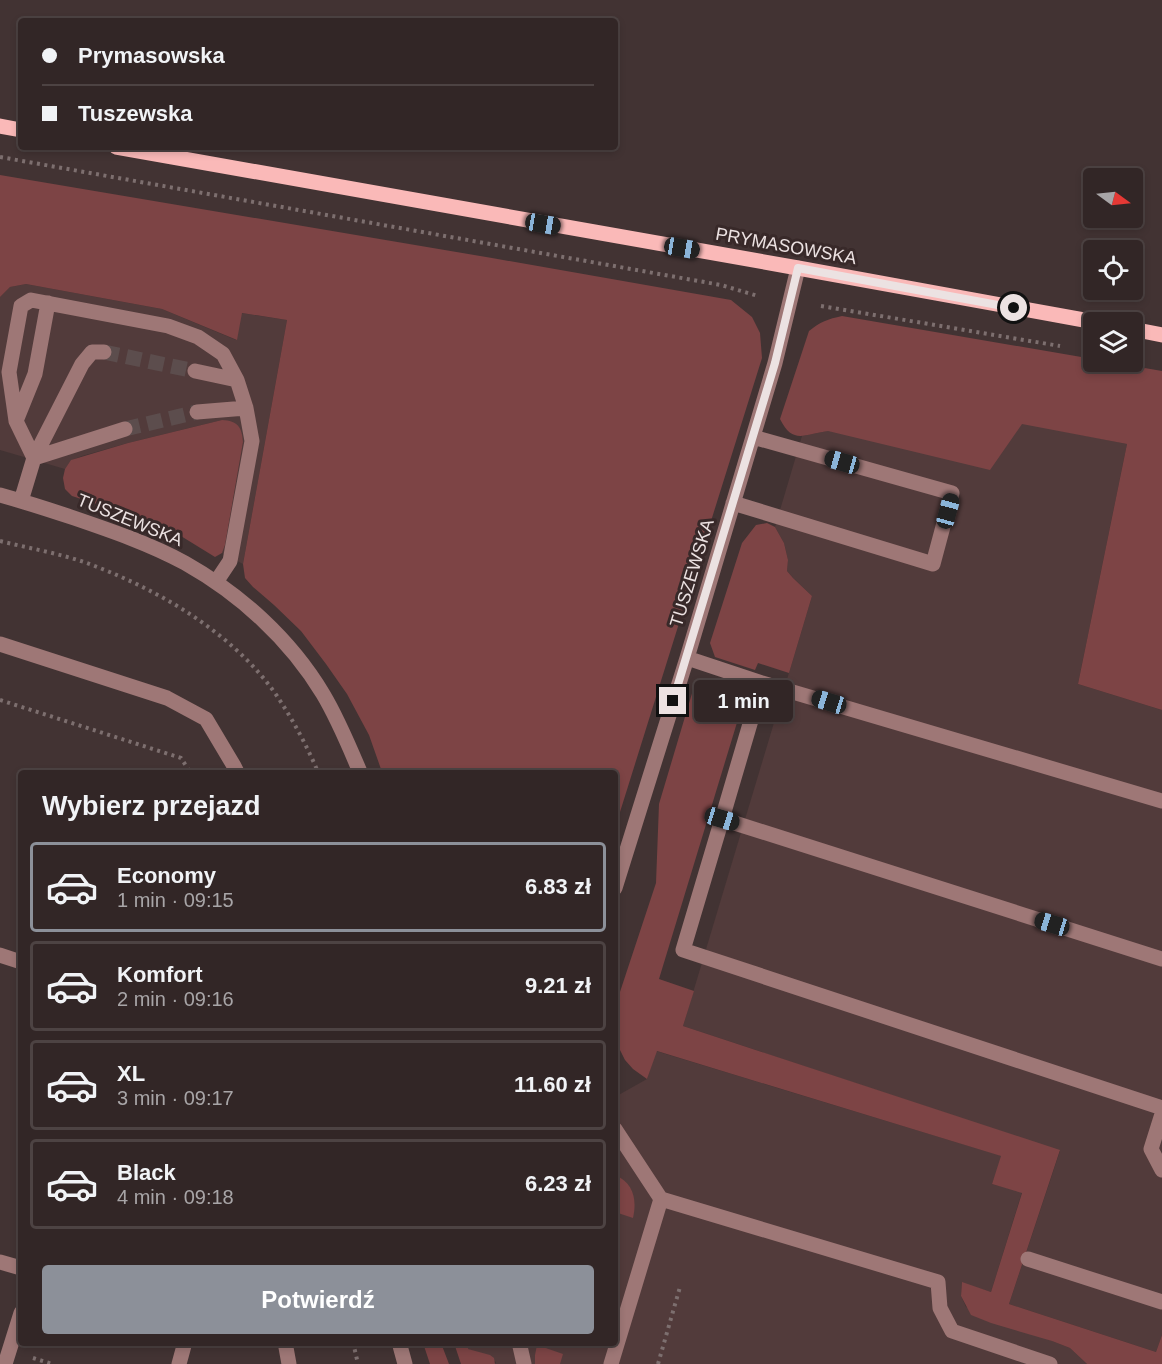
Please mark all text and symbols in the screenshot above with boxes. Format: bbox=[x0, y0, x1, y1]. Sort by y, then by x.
text: Prymasowska bbox=[78, 43, 225, 68]
text: Tuszewska bbox=[78, 101, 193, 126]
north arrow bbox=[1083, 168, 1143, 228]
map controls bbox=[1083, 168, 1143, 372]
car bbox=[524, 212, 562, 236]
street label: PRYMASOWSKA bbox=[714, 224, 858, 268]
car bbox=[663, 236, 701, 260]
button: locate bbox=[1083, 240, 1143, 300]
route start bbox=[1000, 294, 1027, 321]
button: layers bbox=[1083, 312, 1143, 372]
car bbox=[822, 448, 862, 476]
street label: TUSZEWSKA bbox=[74, 490, 186, 550]
car bbox=[935, 491, 961, 531]
street label: TUSZEWSKA bbox=[666, 517, 718, 629]
callout: 1 min bbox=[694, 680, 793, 722]
route end bbox=[659, 687, 686, 714]
car bbox=[809, 688, 849, 716]
text: 1 min bbox=[717, 690, 770, 712]
text: Wybierz przejazd bbox=[42, 791, 261, 821]
car bbox=[702, 805, 742, 833]
icon: car bbox=[45, 860, 99, 914]
text: Economy bbox=[117, 863, 216, 888]
text: 6.83 zł bbox=[525, 874, 591, 899]
text: 1 min · 09:15 bbox=[117, 889, 234, 911]
car bbox=[1032, 910, 1072, 938]
icon: car bbox=[45, 959, 99, 1013]
text: Komfort bbox=[117, 962, 203, 987]
text: 9.21 zł bbox=[525, 973, 591, 998]
text: 2 min · 09:16 bbox=[117, 988, 234, 1010]
icon: car bbox=[45, 1058, 99, 1112]
text: XL bbox=[117, 1061, 145, 1086]
text: 11.60 zł bbox=[514, 1072, 591, 1097]
text: 3 min · 09:17 bbox=[117, 1087, 234, 1109]
icon: car bbox=[45, 1157, 99, 1211]
text: Black bbox=[117, 1160, 176, 1185]
text: 6.23 zł bbox=[525, 1171, 591, 1196]
text: 4 min · 09:18 bbox=[117, 1186, 234, 1208]
button: Potwierdź bbox=[42, 1265, 594, 1334]

